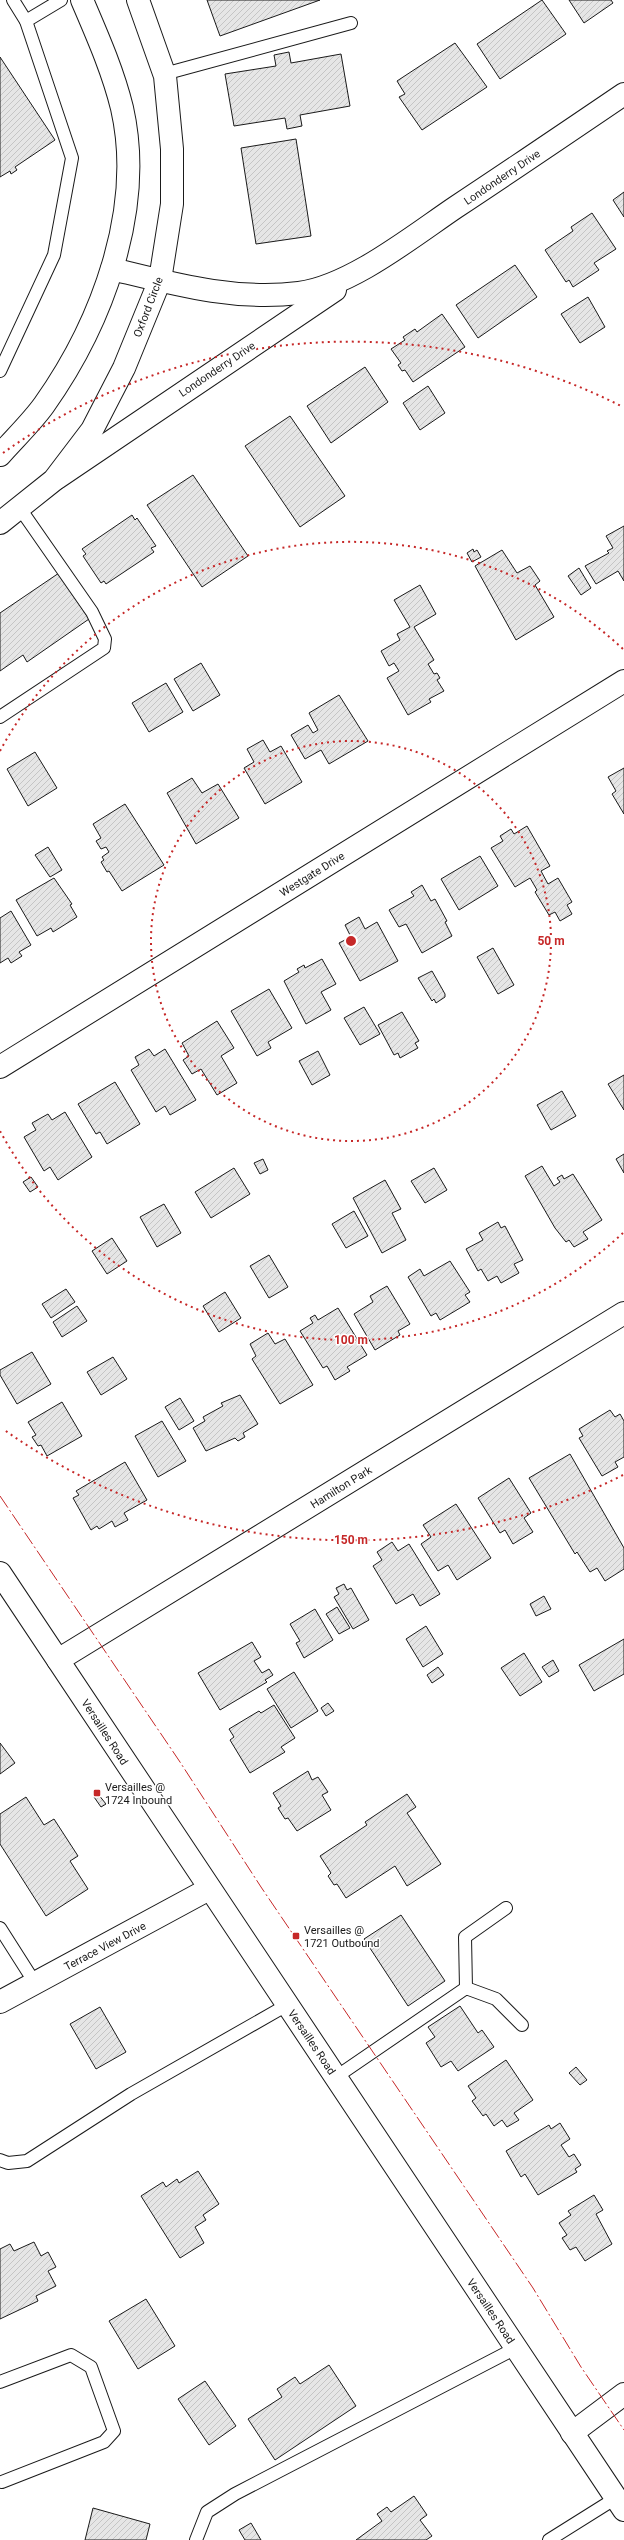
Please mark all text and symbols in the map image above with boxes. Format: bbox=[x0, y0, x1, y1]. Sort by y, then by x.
street label: Londonderry Drive bbox=[462, 147, 543, 208]
street label: Oxford Circle bbox=[131, 275, 166, 339]
street label: Londonderry Drive bbox=[177, 339, 258, 400]
street label: Westgate Drive bbox=[278, 849, 347, 899]
centre of rings bbox=[344, 934, 358, 948]
text: 50 m bbox=[537, 934, 565, 948]
text: 100 m bbox=[334, 1333, 368, 1347]
street label: Hamilton Park bbox=[308, 1463, 375, 1511]
text: 150 m bbox=[334, 1533, 368, 1547]
street label: Versailles Road bbox=[79, 1697, 131, 1767]
place label: Versailles @ 1724 Inbound bbox=[105, 1781, 172, 1807]
marker: Versailles @ 1724 Inbound bbox=[92, 1788, 102, 1798]
street label: Terrace View Drive bbox=[62, 1919, 148, 1973]
place label: Versailles @ 1721 Outbound bbox=[304, 1924, 379, 1950]
marker: Versailles @ 1721 Outbound bbox=[291, 1931, 301, 1941]
street label: Versailles Road bbox=[285, 2007, 338, 2077]
street label: Versailles Road bbox=[464, 2276, 517, 2346]

